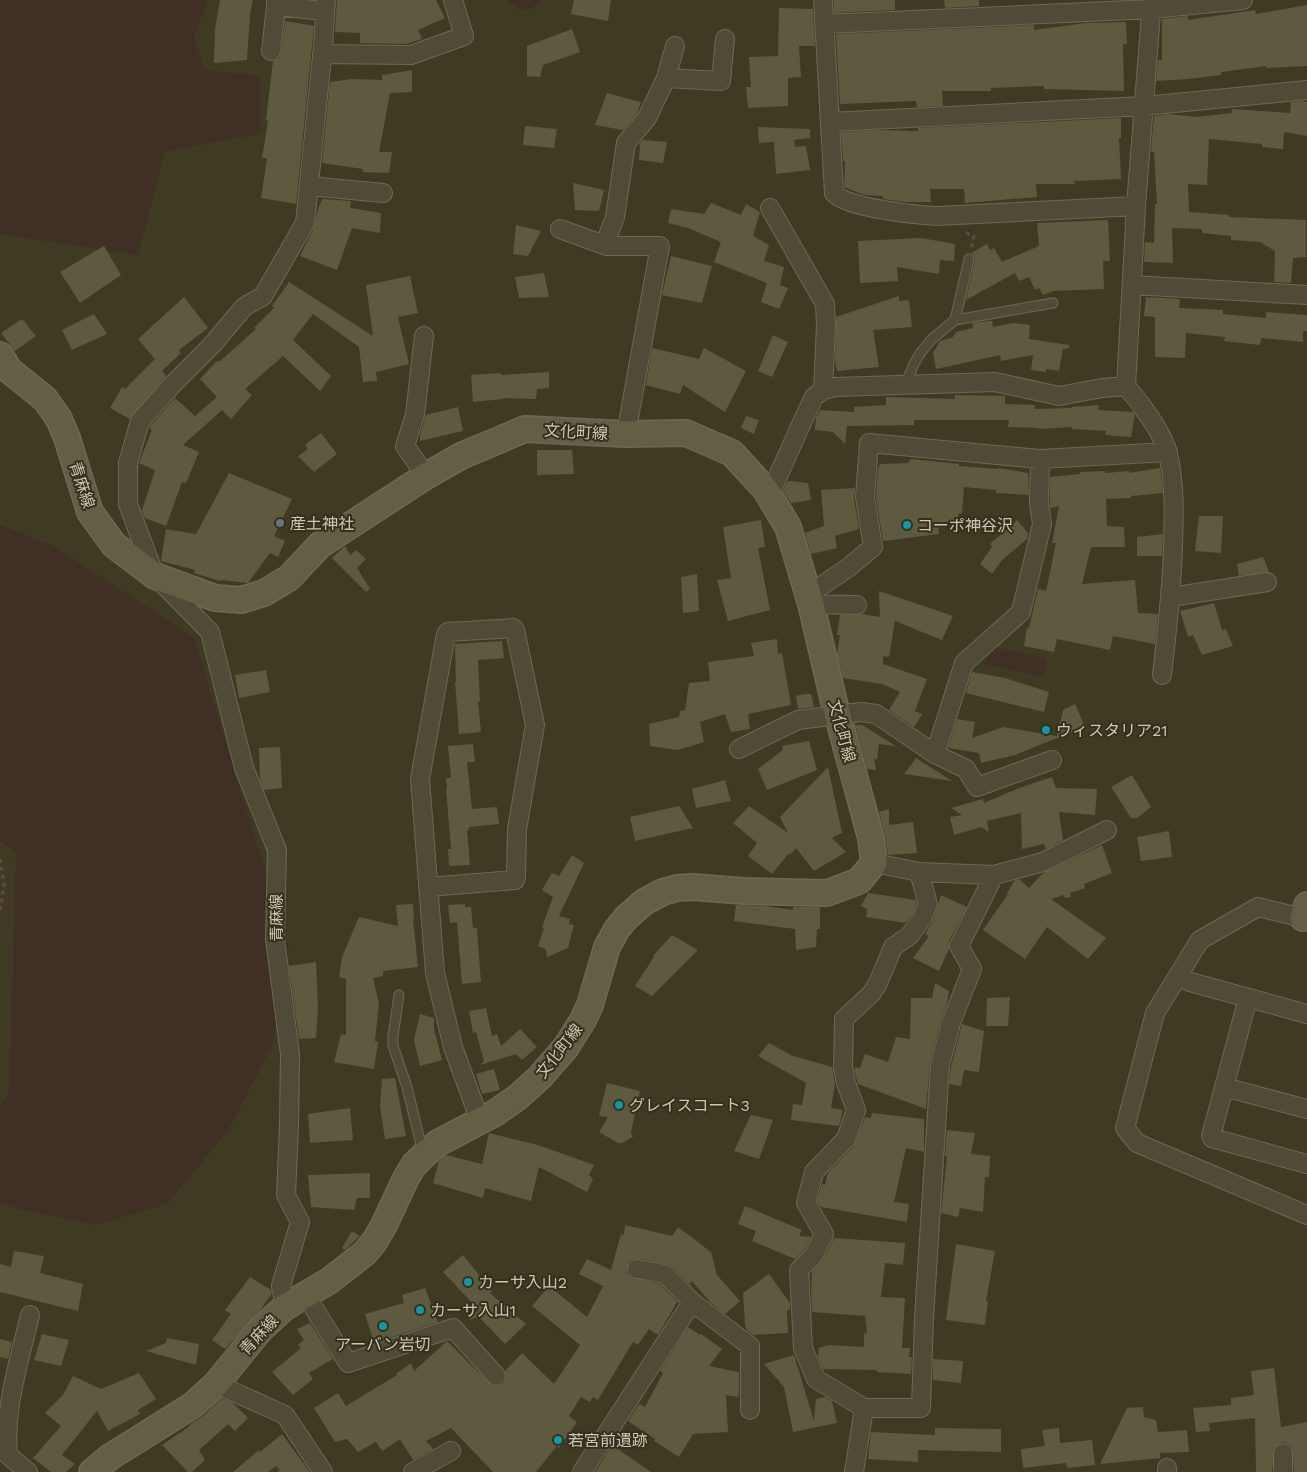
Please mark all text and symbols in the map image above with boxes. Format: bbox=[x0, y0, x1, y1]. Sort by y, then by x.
street label: 文化町線 bbox=[544, 421, 608, 443]
street label: 青麻線 bbox=[66, 459, 98, 511]
place label: 産土神社 bbox=[290, 514, 354, 533]
place label: コーポ神谷沢 bbox=[917, 516, 1013, 535]
marker: 産土神社 bbox=[274, 517, 286, 529]
marker: コーポ神谷沢 bbox=[901, 519, 913, 531]
street label: 文化町線 bbox=[825, 698, 859, 764]
place label: ウィスタリア21 bbox=[1056, 721, 1168, 740]
marker: ウィスタリア21 bbox=[1040, 724, 1052, 736]
street label: 青麻線 bbox=[267, 894, 286, 942]
street label: 文化町線 bbox=[532, 1020, 586, 1082]
place label: グレイスコート3 bbox=[629, 1096, 750, 1115]
marker: グレイスコート3 bbox=[613, 1099, 625, 1111]
place label: カーサ入山2 bbox=[478, 1273, 567, 1292]
marker: カーサ入山2 bbox=[462, 1276, 474, 1288]
place label: カーサ入山1 bbox=[430, 1301, 516, 1320]
marker: カーサ入山1 bbox=[414, 1304, 426, 1316]
street label: 青麻線 bbox=[236, 1311, 282, 1359]
marker: アーバン岩切 bbox=[377, 1320, 389, 1332]
place label: アーバン岩切 bbox=[335, 1335, 431, 1354]
place label: 若宮前遺跡 bbox=[568, 1431, 648, 1450]
marker: 若宮前遺跡 bbox=[552, 1434, 564, 1446]

